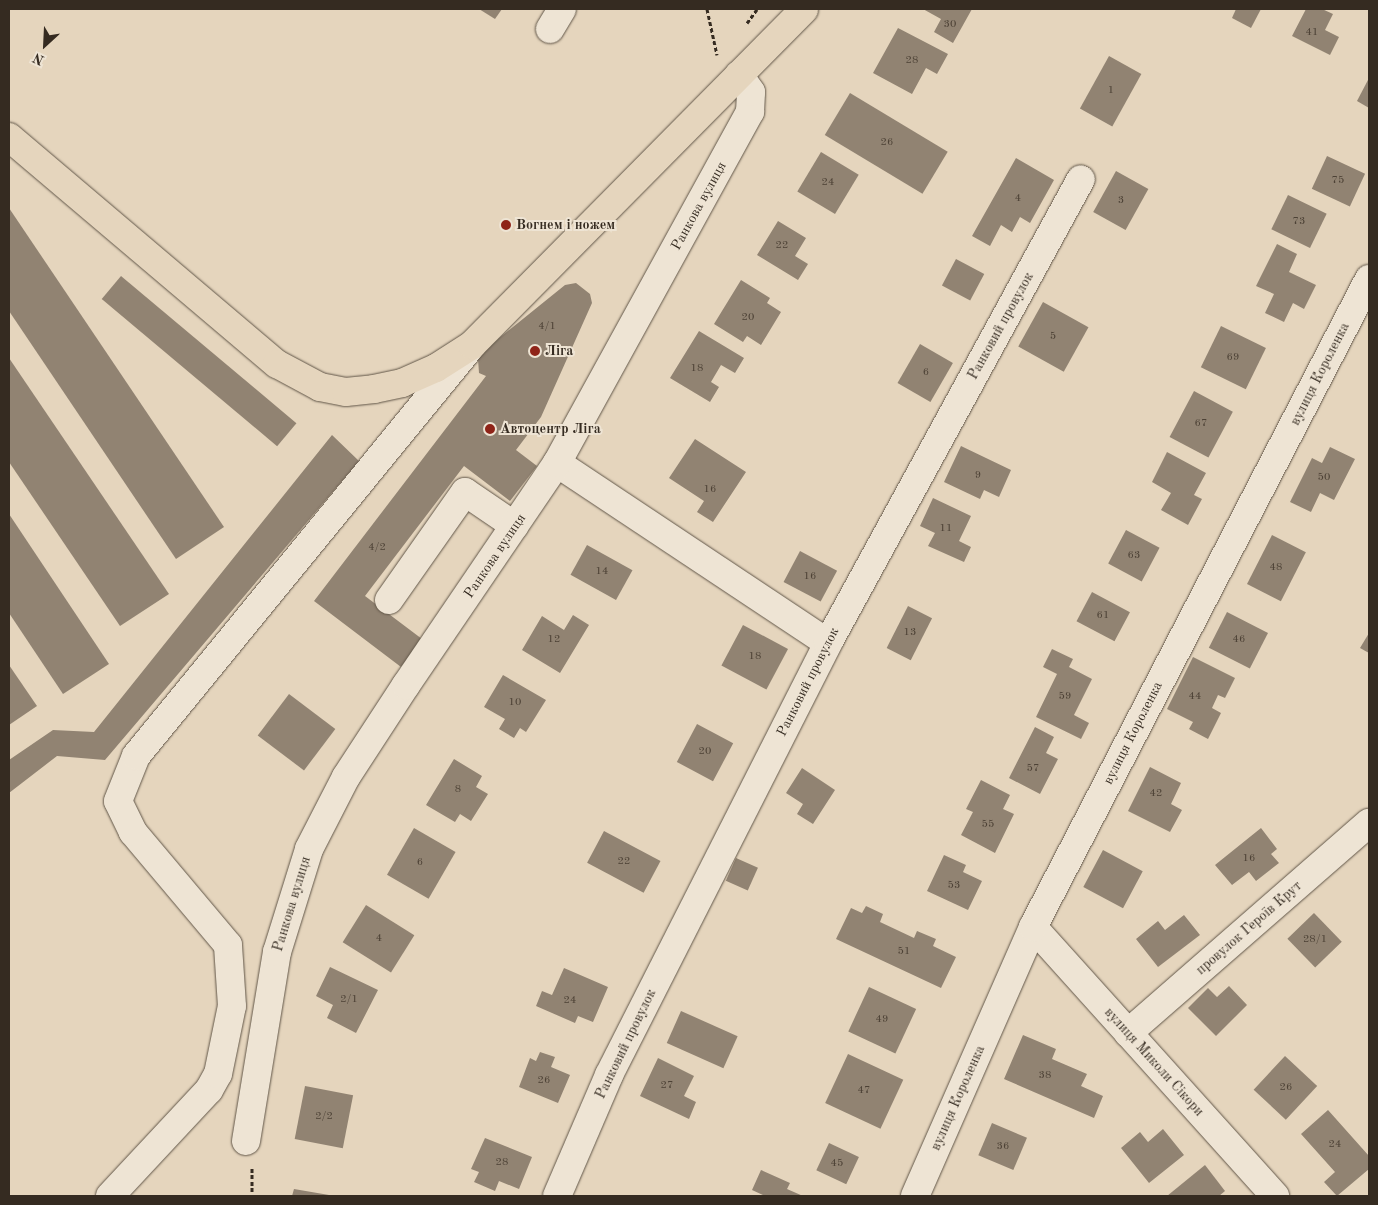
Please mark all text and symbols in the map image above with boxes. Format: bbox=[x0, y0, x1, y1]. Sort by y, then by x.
house number: 30 bbox=[944, 18, 956, 32]
north arrow bbox=[20, 20, 70, 70]
house number: 41 bbox=[1306, 26, 1318, 40]
text: N bbox=[31, 50, 46, 67]
house number: 28 bbox=[906, 54, 918, 68]
house number: 1 bbox=[1108, 84, 1114, 98]
house number: 26 bbox=[881, 136, 893, 150]
street label: Ранкова вулиця bbox=[668, 159, 730, 253]
house number: 75 bbox=[1332, 174, 1344, 188]
house number: 24 bbox=[822, 176, 834, 190]
house number: 4 bbox=[1015, 192, 1021, 206]
house number: 3 bbox=[1118, 194, 1124, 208]
house number: 73 bbox=[1293, 215, 1305, 229]
place label: Вогнем і ножем bbox=[516, 217, 615, 233]
marker: Вогнем і ножем bbox=[500, 219, 512, 231]
house number: 22 bbox=[776, 239, 788, 253]
street label: Ранковий провулок bbox=[965, 269, 1037, 383]
house number: 20 bbox=[742, 311, 754, 325]
house number: 4/1 bbox=[538, 320, 556, 334]
street label: вулиця Короленка bbox=[1287, 320, 1353, 428]
house number: 5 bbox=[1050, 330, 1056, 344]
place label: Ліга bbox=[545, 343, 573, 359]
marker: Ліга bbox=[529, 345, 541, 357]
house number: 69 bbox=[1227, 351, 1239, 365]
house number: 18 bbox=[691, 362, 703, 376]
house number: 6 bbox=[923, 366, 929, 380]
house number: 67 bbox=[1195, 417, 1207, 431]
place label: Автоцентр Ліга bbox=[500, 421, 601, 437]
marker: Автоцентр Ліга bbox=[484, 423, 496, 435]
house number: 9 bbox=[975, 469, 981, 483]
house number: 50 bbox=[1318, 471, 1330, 485]
house number: 16 bbox=[704, 483, 716, 497]
street label: Ранкова вулиця bbox=[460, 510, 530, 602]
house number: 11 bbox=[940, 522, 952, 536]
house number: 4/2 bbox=[368, 541, 386, 555]
house number: 63 bbox=[1128, 549, 1140, 563]
house number: 48 bbox=[1270, 561, 1282, 575]
house number: 14 bbox=[596, 565, 608, 579]
house number: 16 bbox=[804, 570, 816, 584]
house number: 61 bbox=[1097, 609, 1109, 623]
street label: Ранковий провулок bbox=[773, 625, 843, 739]
house number: 13 bbox=[904, 626, 916, 640]
house number: 12 bbox=[548, 633, 560, 647]
house number: 46 bbox=[1233, 633, 1245, 647]
house number: 18 bbox=[749, 650, 761, 664]
street label: вулиця Короленка bbox=[1100, 679, 1166, 787]
house number: 59 bbox=[1059, 690, 1071, 704]
house number: 44 bbox=[1189, 690, 1201, 704]
house number: 10 bbox=[509, 696, 521, 710]
house number: 20 bbox=[699, 745, 711, 759]
house number: 57 bbox=[1027, 762, 1039, 776]
house number: 8 bbox=[455, 783, 461, 797]
house number: 42 bbox=[1150, 787, 1162, 801]
house number: 55 bbox=[982, 818, 994, 832]
house number: 16 bbox=[1243, 852, 1255, 866]
street label: Ранкова вулиця bbox=[270, 854, 314, 954]
house number: 22 bbox=[618, 855, 630, 869]
house number: 6 bbox=[417, 856, 423, 870]
street label: провулок Героїв Крут bbox=[1193, 877, 1305, 979]
house number: 53 bbox=[948, 879, 960, 893]
house number: 4 bbox=[376, 932, 382, 946]
house number: 28/1 bbox=[1303, 933, 1327, 947]
house number: 51 bbox=[898, 945, 910, 959]
street label: Ранковий провулок bbox=[592, 986, 660, 1102]
house number: 2/1 bbox=[340, 993, 358, 1007]
house number: 24 bbox=[564, 994, 576, 1008]
street label: вулиця Миколи Сікори bbox=[1101, 1004, 1207, 1120]
house number: 49 bbox=[876, 1013, 888, 1027]
street label: вулиця Короленка bbox=[927, 1043, 989, 1153]
house number: 38 bbox=[1039, 1069, 1051, 1083]
house number: 26 bbox=[538, 1074, 550, 1088]
house number: 27 bbox=[661, 1079, 673, 1093]
house number: 26 bbox=[1280, 1081, 1292, 1095]
house number: 47 bbox=[858, 1084, 870, 1098]
house number: 2/2 bbox=[315, 1110, 333, 1124]
house number: 24 bbox=[1329, 1138, 1341, 1152]
house number: 36 bbox=[997, 1140, 1009, 1154]
house number: 28 bbox=[496, 1156, 508, 1170]
house number: 45 bbox=[831, 1157, 843, 1171]

